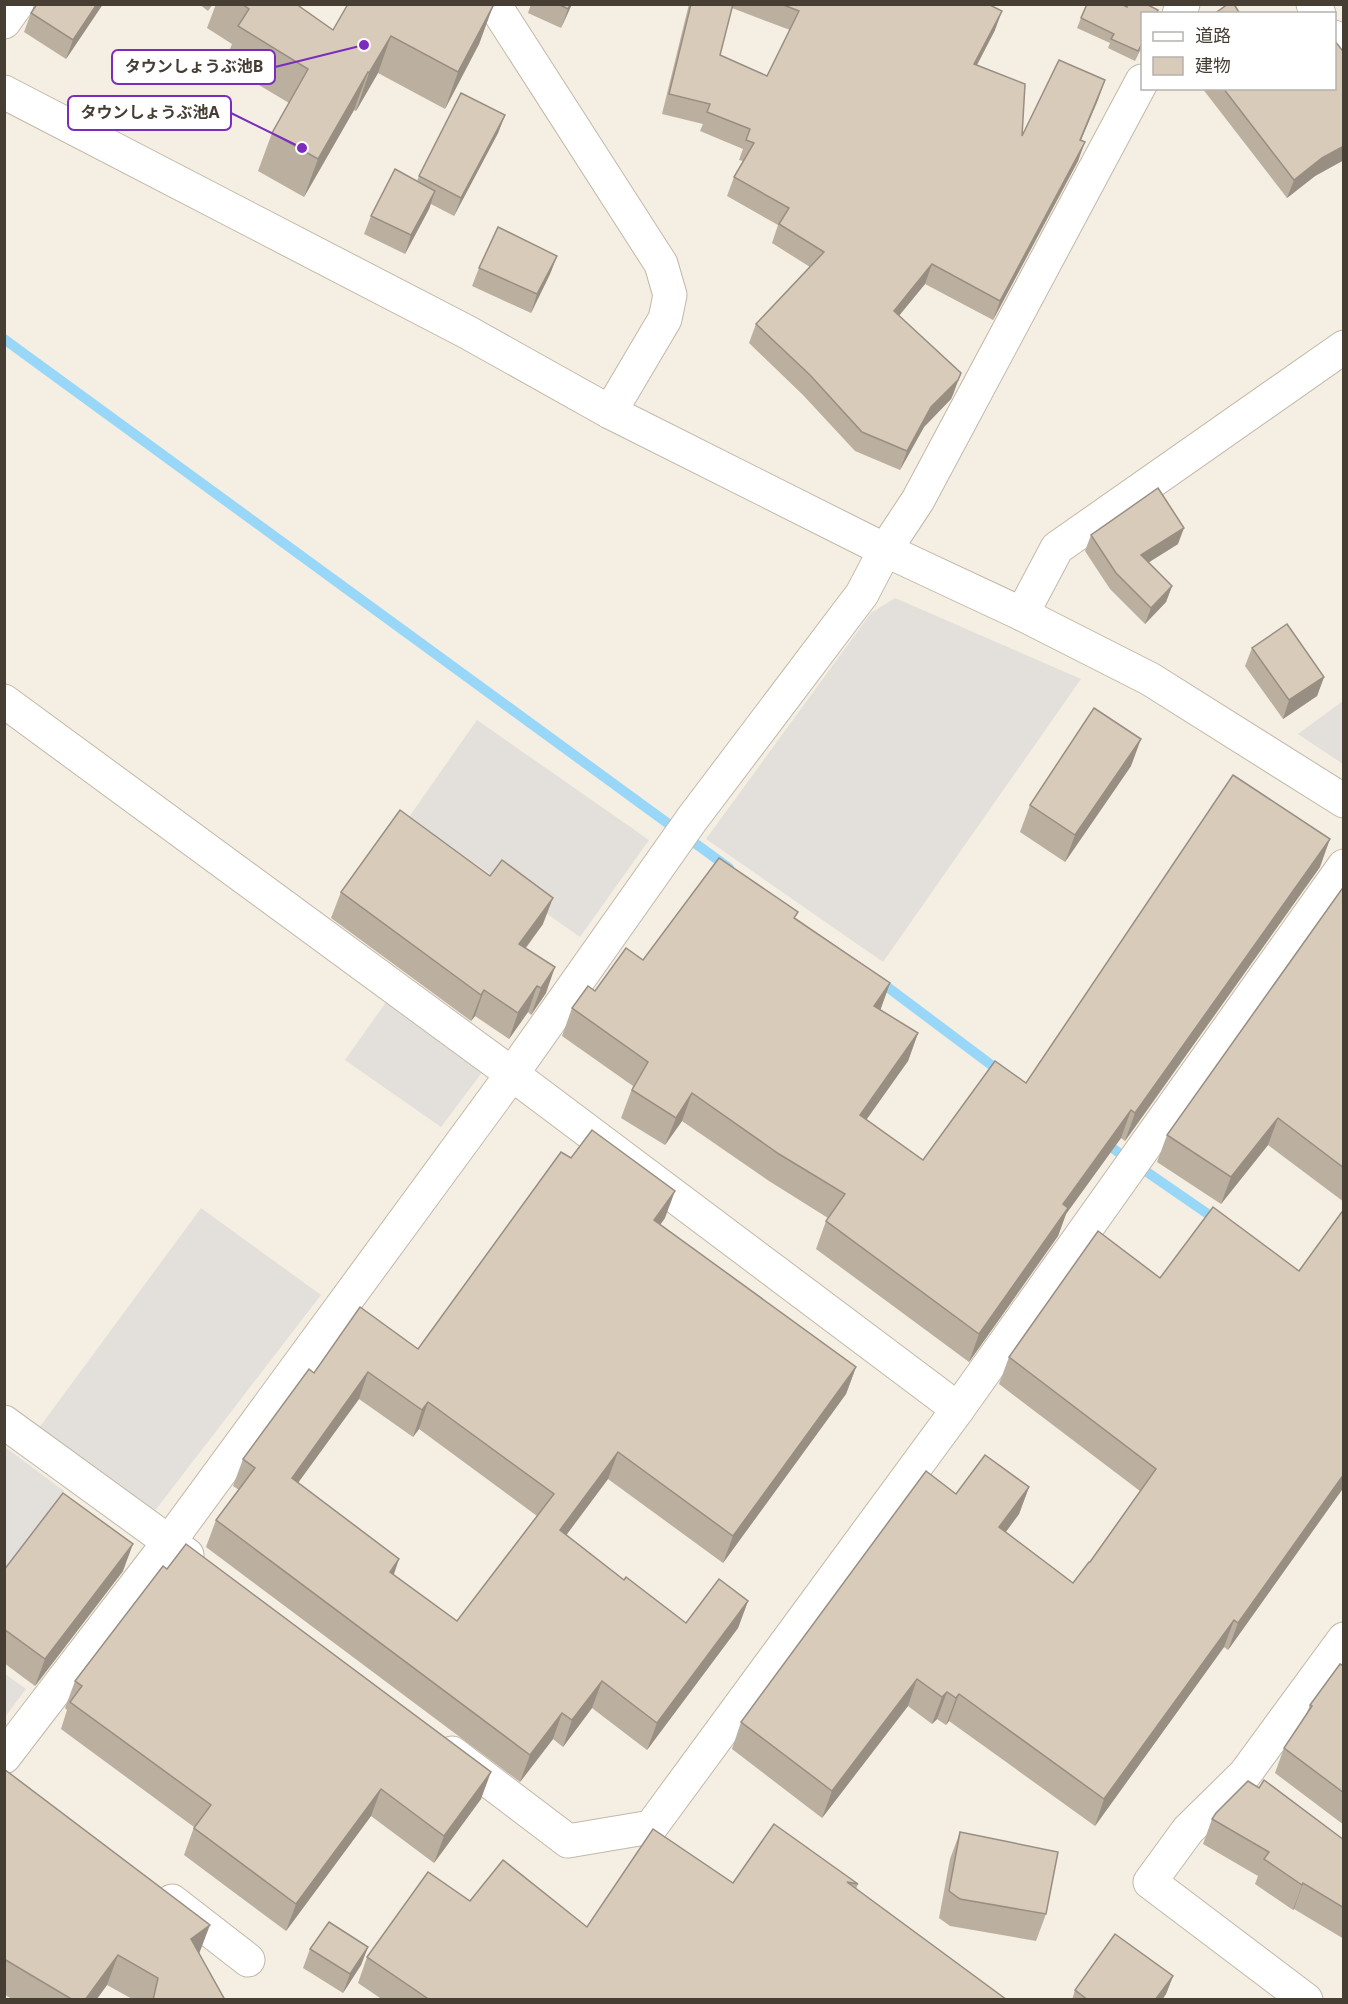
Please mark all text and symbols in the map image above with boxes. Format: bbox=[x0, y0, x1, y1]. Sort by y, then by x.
legend bbox=[1141, 12, 1336, 90]
text: 道路 bbox=[1195, 23, 1231, 47]
callout: タウンしょうぶ池B bbox=[112, 50, 275, 84]
text: 建物 bbox=[1195, 53, 1231, 77]
text: タウンしょうぶ池B bbox=[125, 55, 263, 77]
callout: タウンしょうぶ池A bbox=[68, 96, 231, 130]
text: タウンしょうぶ池A bbox=[80, 101, 220, 123]

